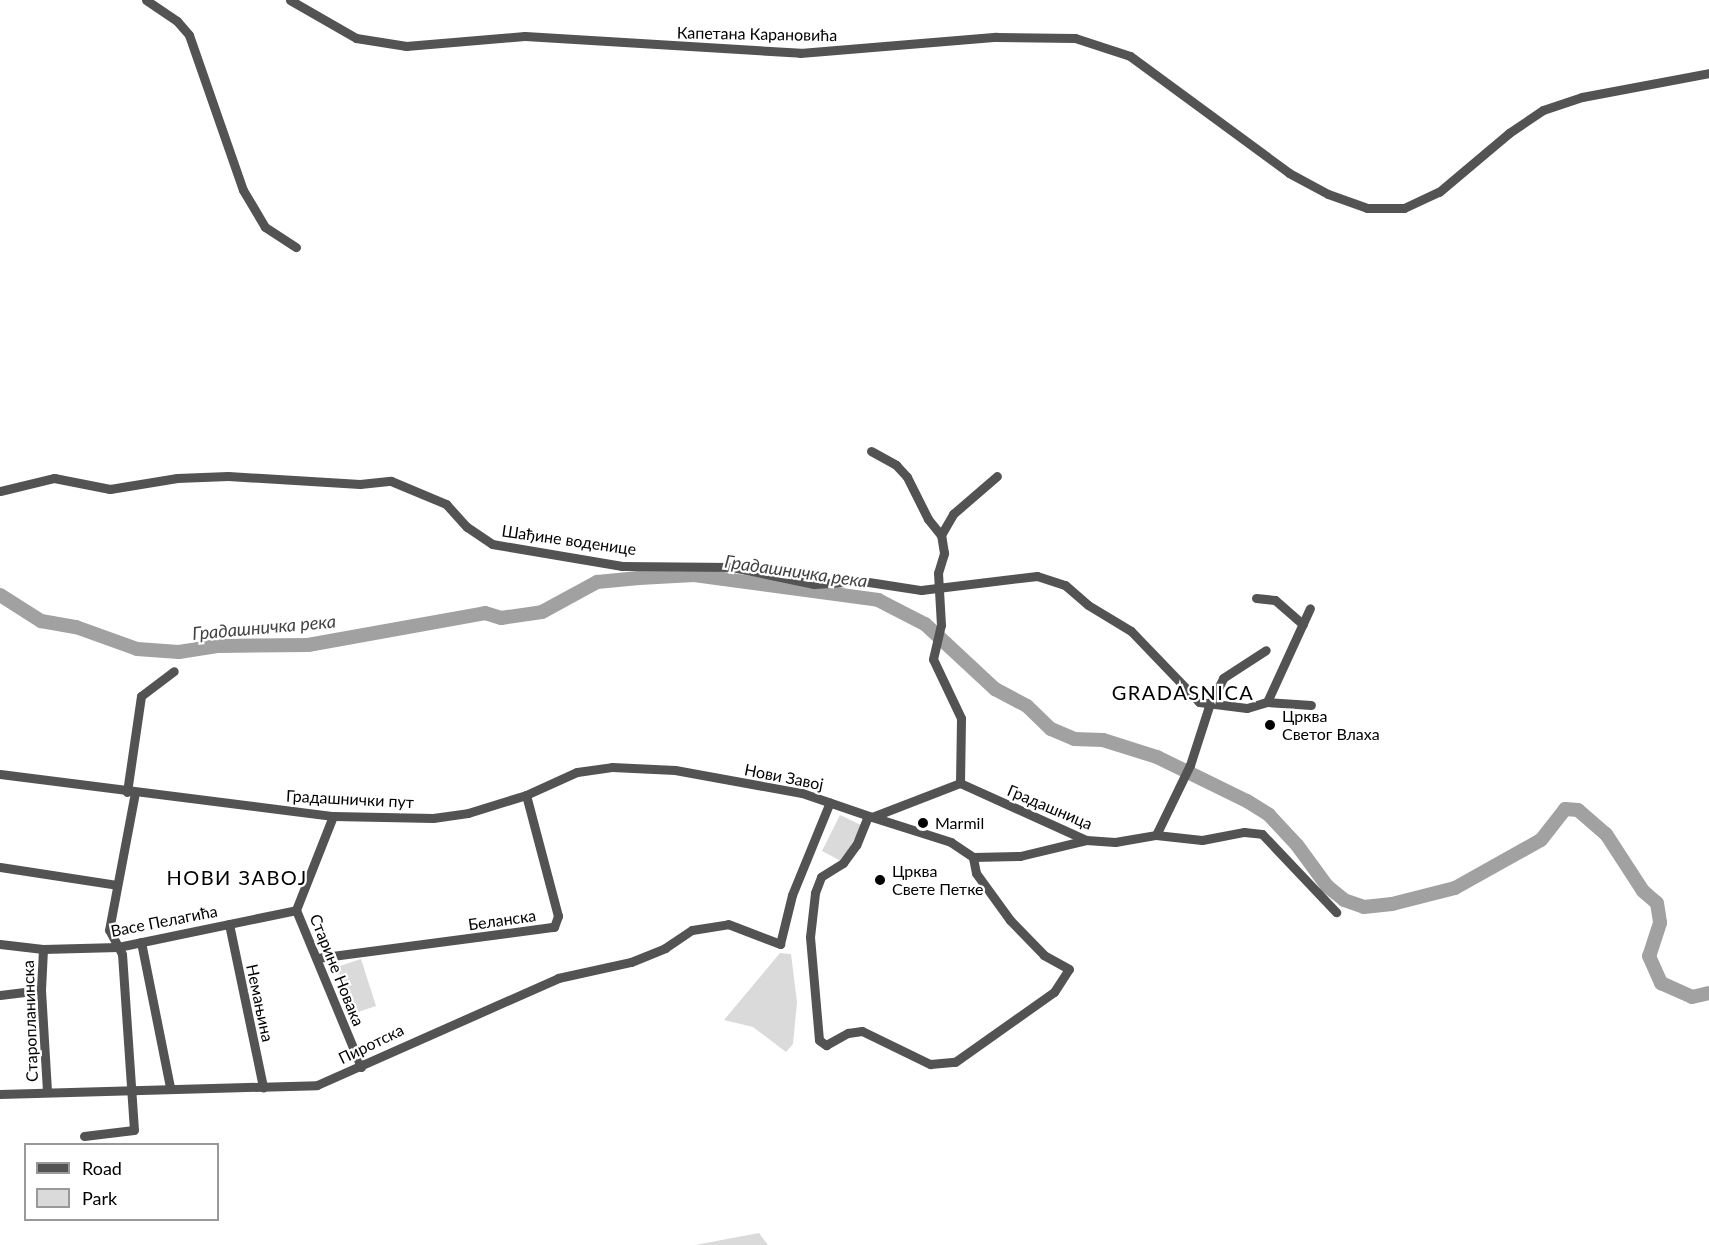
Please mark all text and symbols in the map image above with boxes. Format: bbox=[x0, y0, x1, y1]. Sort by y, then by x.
street label: Капетана Карановића bbox=[677, 23, 837, 45]
street label: Шађине воденице bbox=[501, 521, 637, 559]
water label: Градашничка река bbox=[723, 550, 869, 592]
water label: Градашничка река bbox=[191, 610, 337, 644]
district label: GRADASNICA bbox=[1112, 680, 1254, 704]
place label: Црква Светог Влаха bbox=[1282, 706, 1380, 744]
marker: Црква Светог Влаха bbox=[1263, 718, 1277, 732]
street label: Нови Завој bbox=[743, 760, 825, 794]
street label: Градашница bbox=[1005, 780, 1095, 834]
street label: Градашнички пут bbox=[286, 786, 414, 812]
place label: Marmil bbox=[935, 813, 984, 833]
marker: Marmil bbox=[916, 816, 930, 830]
place label: Црква Свете Петке bbox=[892, 861, 984, 899]
district label: НОВИ ЗАВОЈ bbox=[166, 865, 308, 889]
marker: Црква Свете Петке bbox=[873, 873, 887, 887]
street label: Васе Пелагића bbox=[109, 901, 219, 941]
street label: Беланска bbox=[467, 906, 537, 934]
street label: Старине Новака bbox=[306, 911, 368, 1029]
street label: Старопланинска bbox=[18, 960, 42, 1082]
street label: Немањина bbox=[242, 962, 278, 1044]
street label: Пиротска bbox=[335, 1020, 407, 1068]
legend bbox=[24, 1143, 219, 1221]
text: Road bbox=[82, 1157, 122, 1179]
text: Park bbox=[82, 1187, 117, 1209]

